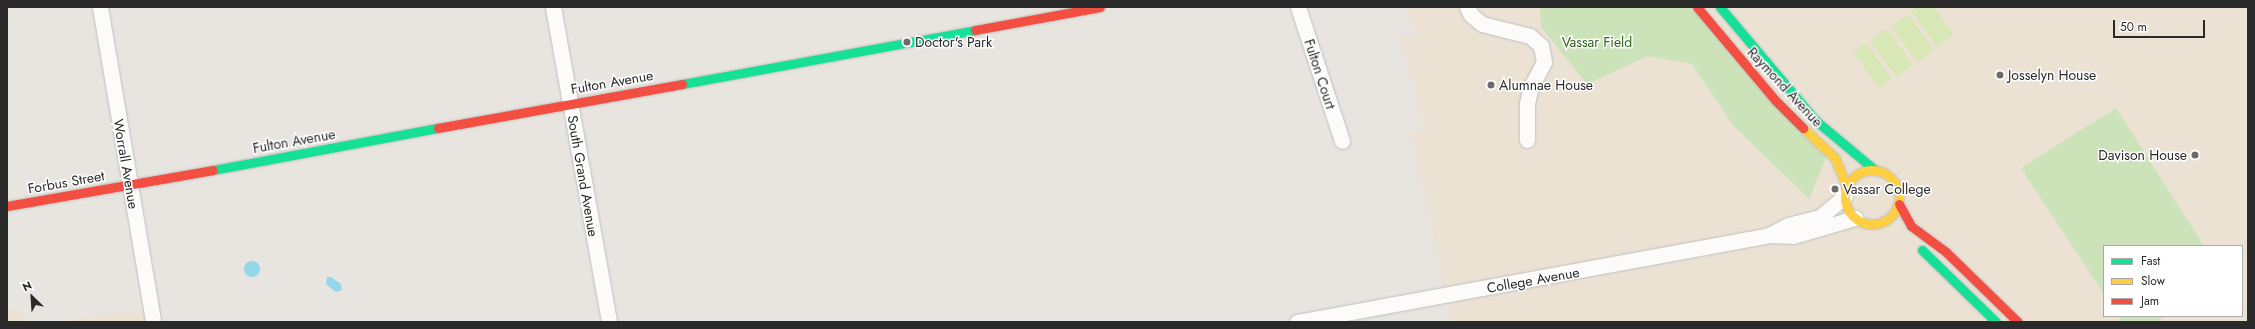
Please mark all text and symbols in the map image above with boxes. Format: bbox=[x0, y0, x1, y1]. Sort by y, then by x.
scale bar bbox=[2115, 12, 2207, 38]
text: 50 m bbox=[2120, 18, 2147, 36]
place label: Doctor's Park bbox=[915, 34, 992, 50]
park label: Vassar Field bbox=[1562, 34, 1632, 50]
marker: Doctor's Park bbox=[902, 37, 912, 47]
street label: Fulton Court bbox=[1301, 37, 1339, 111]
street label: Raymond Avenue bbox=[1744, 44, 1826, 130]
street label: Fulton Avenue bbox=[569, 66, 655, 98]
place label: Josselyn House bbox=[2008, 67, 2096, 83]
marker: Josselyn House bbox=[1995, 70, 2005, 80]
place label: Alumnae House bbox=[1499, 77, 1593, 93]
marker: Alumnae House bbox=[1486, 80, 1496, 90]
street label: South Grand Avenue bbox=[564, 114, 602, 238]
street label: Worrall Avenue bbox=[110, 118, 142, 210]
street label: Fulton Avenue bbox=[251, 125, 337, 157]
place label: Davison House bbox=[2098, 147, 2187, 163]
marker: Davison House bbox=[2190, 150, 2200, 160]
street label: Forbus Street bbox=[26, 167, 106, 197]
place label: Vassar College bbox=[1843, 181, 1931, 197]
marker: Vassar College bbox=[1830, 184, 1840, 194]
legend bbox=[2103, 245, 2243, 317]
text: Fast bbox=[2141, 252, 2160, 270]
street label: College Avenue bbox=[1485, 264, 1581, 296]
text: Slow bbox=[2141, 272, 2165, 290]
north arrow bbox=[12, 277, 52, 317]
text: N bbox=[20, 277, 34, 295]
text: Jam bbox=[2141, 292, 2159, 310]

